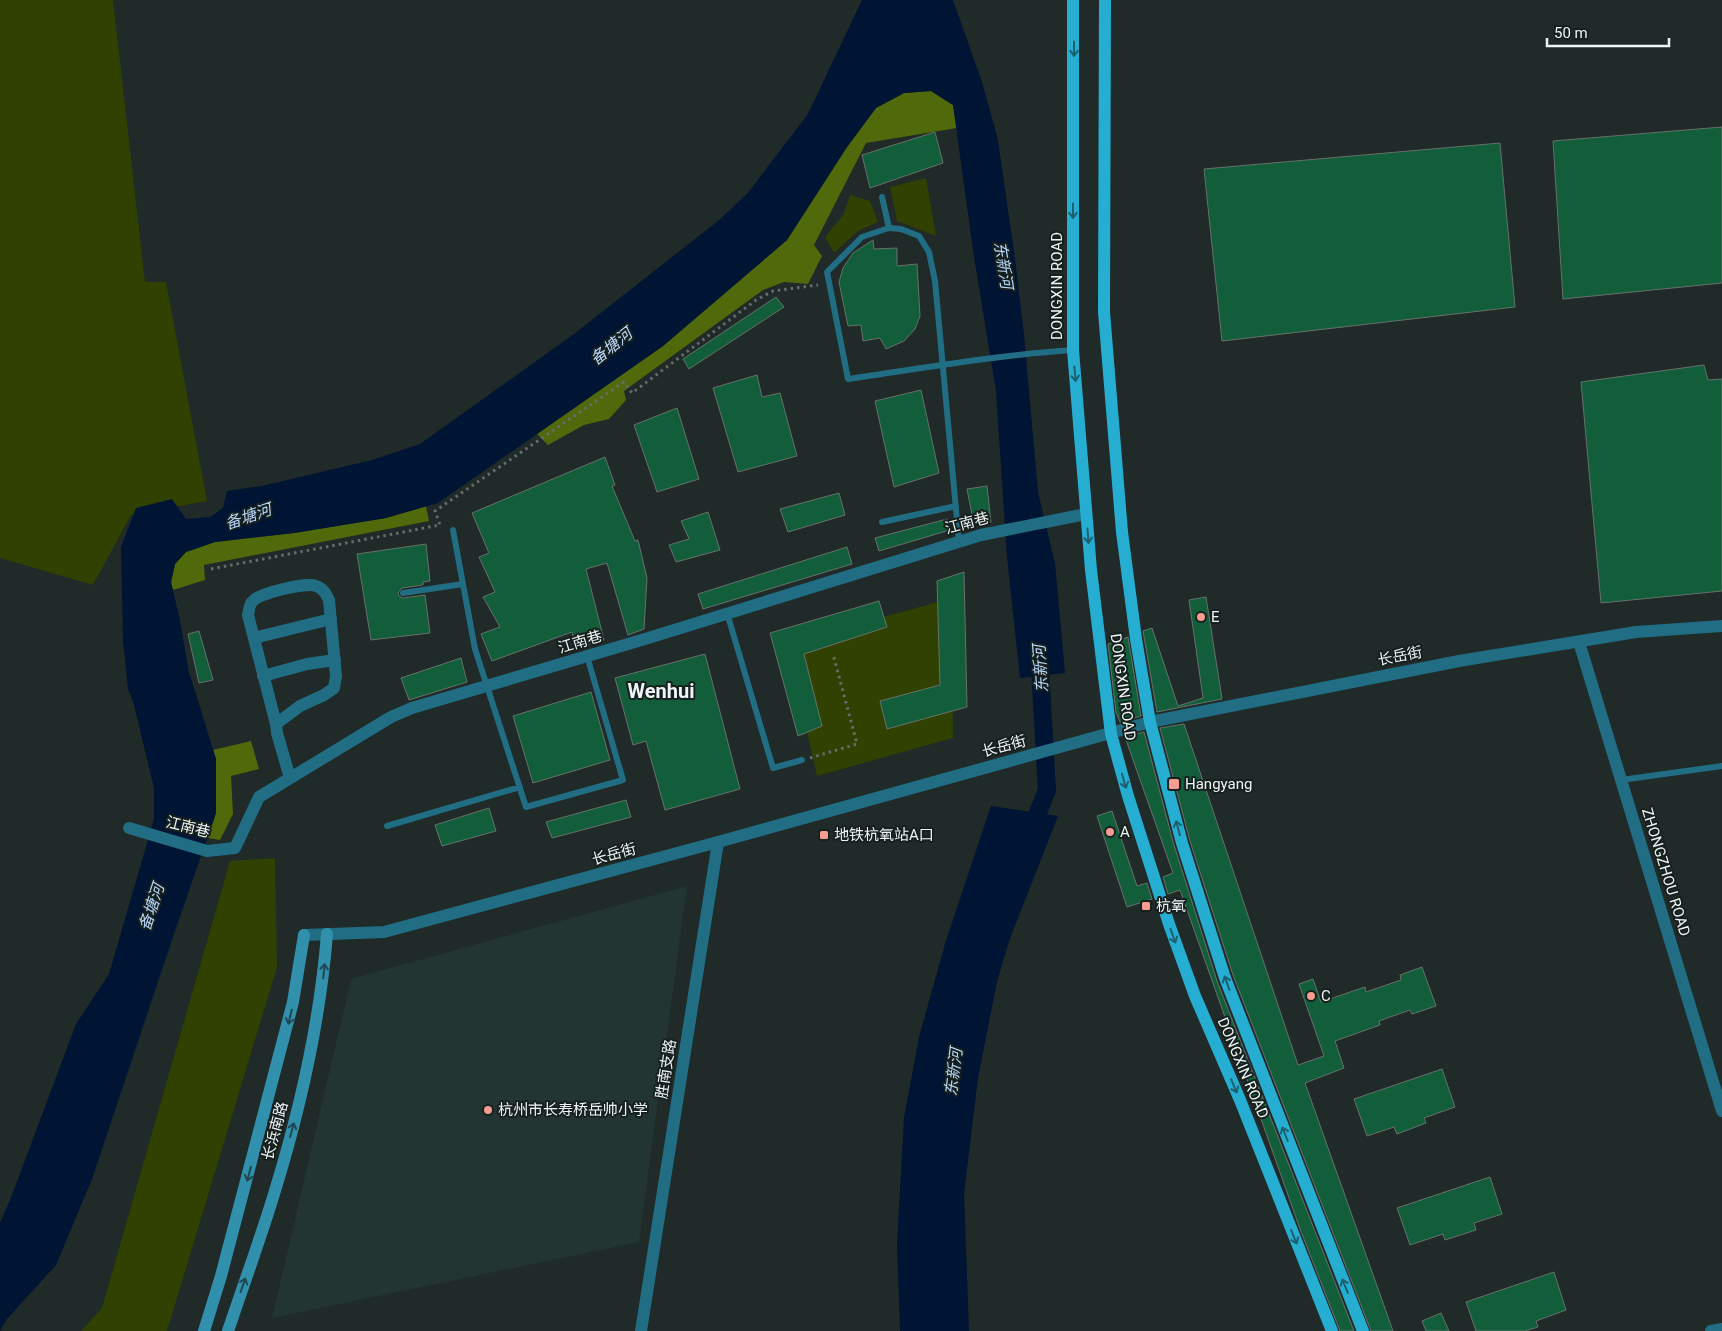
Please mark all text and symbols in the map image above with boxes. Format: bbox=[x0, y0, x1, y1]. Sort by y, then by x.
scale bar bbox=[1547, 15, 1670, 47]
text: 50 m bbox=[1554, 24, 1588, 42]
one-way arrow bbox=[1069, 40, 1079, 56]
one-way arrow bbox=[1068, 202, 1078, 219]
street label: DONGXIN ROAD bbox=[1048, 232, 1066, 340]
water label: 东新河 bbox=[990, 240, 1017, 293]
water label: 备塘河 bbox=[587, 322, 638, 369]
one-way arrow bbox=[1070, 365, 1079, 381]
water label: 备塘河 bbox=[222, 499, 277, 533]
street label: 江南巷 bbox=[943, 508, 991, 538]
one-way arrow bbox=[1083, 527, 1093, 543]
place label: E bbox=[1211, 608, 1220, 626]
marker: E bbox=[1195, 611, 1207, 623]
street label: 江南巷 bbox=[556, 627, 604, 657]
street label: DONGXIN ROAD bbox=[1107, 632, 1139, 742]
water label: 东新河 bbox=[1029, 641, 1052, 694]
street label: 长岳街 bbox=[1376, 643, 1424, 669]
district label: Wenhui bbox=[628, 679, 694, 703]
street label: 长岳街 bbox=[980, 731, 1028, 761]
one-way arrow bbox=[1120, 772, 1129, 788]
place label: Hangyang bbox=[1185, 775, 1252, 793]
marker: Hangyang bbox=[1167, 777, 1181, 791]
street label: ZHONGZHOU ROAD bbox=[1638, 806, 1694, 938]
street label: 江南巷 bbox=[164, 813, 212, 841]
one-way arrow bbox=[1173, 820, 1182, 836]
place label: A bbox=[1120, 823, 1130, 841]
place label: 地铁杭氧站A口 bbox=[834, 826, 934, 844]
marker: A bbox=[1104, 826, 1116, 838]
marker: 地铁杭氧站A口 bbox=[818, 829, 830, 841]
street label: 长岳街 bbox=[590, 839, 638, 869]
water label: 备塘河 bbox=[135, 879, 169, 933]
place label: 杭氧 bbox=[1156, 897, 1186, 915]
marker: 杭氧 bbox=[1140, 900, 1152, 912]
one-way arrow bbox=[1169, 927, 1178, 943]
one-way arrow bbox=[319, 963, 329, 979]
one-way arrow bbox=[1222, 976, 1231, 991]
place label: C bbox=[1321, 987, 1331, 1005]
marker: C bbox=[1305, 990, 1317, 1002]
one-way arrow bbox=[284, 1009, 294, 1025]
street label: DONGXIN ROAD bbox=[1214, 1015, 1272, 1121]
street label: 胜南支路 bbox=[652, 1038, 680, 1100]
water label: 东新河 bbox=[941, 1044, 966, 1097]
one-way arrow bbox=[1229, 1078, 1239, 1093]
street label: 长浜南路 bbox=[259, 1100, 291, 1162]
place label: 杭州市长寿桥岳帅小学 bbox=[498, 1101, 648, 1119]
marker: 杭州市长寿桥岳帅小学 bbox=[482, 1104, 494, 1116]
one-way arrow bbox=[288, 1122, 297, 1138]
one-way arrow bbox=[1280, 1127, 1289, 1143]
one-way arrow bbox=[243, 1166, 253, 1182]
one-way arrow bbox=[1290, 1229, 1300, 1244]
one-way arrow bbox=[239, 1277, 249, 1293]
one-way arrow bbox=[1339, 1279, 1349, 1294]

